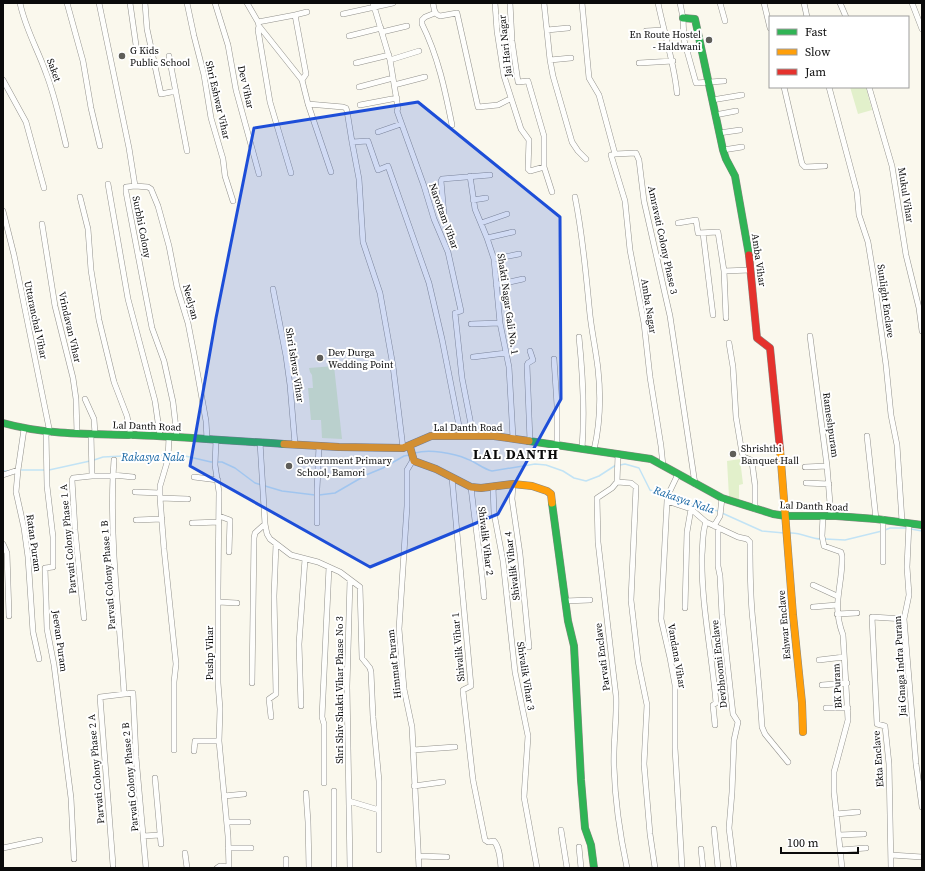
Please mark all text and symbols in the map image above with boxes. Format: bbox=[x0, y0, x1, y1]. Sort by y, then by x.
street label: Jai Hari Nagar bbox=[495, 13, 515, 79]
legend bbox=[769, 16, 909, 88]
text: Fast bbox=[805, 24, 827, 40]
place label: En Route Hostel - Haldwani bbox=[630, 28, 701, 53]
marker: En Route Hostel - Haldwani bbox=[704, 35, 714, 45]
place label: G Kids Public School bbox=[130, 44, 190, 69]
text: Slow bbox=[805, 44, 831, 60]
marker: G Kids Public School bbox=[117, 51, 127, 61]
street label: Saket bbox=[44, 57, 64, 84]
street label: Shri Eshwar Vihar bbox=[203, 60, 234, 141]
street label: Dev Vihar bbox=[235, 64, 257, 111]
text: Jam bbox=[804, 64, 826, 80]
street label: Mukul Vihar bbox=[895, 166, 917, 224]
street label: Narottam Vihar bbox=[426, 181, 462, 251]
street label: Amravati Colony Phase 3 bbox=[645, 185, 681, 295]
street label: Surbhi Colony bbox=[130, 195, 155, 260]
street label: Amba Vihar bbox=[749, 233, 769, 288]
street label: Shakti Nagar Gali No. 1 bbox=[494, 253, 522, 355]
street label: Sunlight Enclave bbox=[874, 263, 898, 339]
street label: Amba Nagar bbox=[638, 278, 660, 335]
street label: Uttaranchal Vihar bbox=[21, 280, 51, 361]
street label: Neelyan bbox=[180, 283, 202, 321]
street label: Vrindavan Vihar bbox=[56, 290, 85, 365]
street label: Shri Ishvar Vihar bbox=[283, 327, 307, 404]
place label: Dev Durga Wedding Point bbox=[328, 346, 394, 371]
marker: Dev Durga Wedding Point bbox=[315, 353, 325, 363]
street label: Rameshpuram bbox=[820, 392, 842, 458]
street label: Lal Danth Road bbox=[112, 418, 182, 434]
street label: Lal Danth Road bbox=[434, 421, 503, 434]
place label: Shrishthi Banquet Hall bbox=[741, 442, 799, 467]
district label: LAL DANTH bbox=[473, 444, 559, 464]
marker: Shrishthi Banquet Hall bbox=[728, 449, 738, 459]
water label: Rakasya Nala bbox=[120, 450, 185, 465]
place label: Government Primary School, Bamori bbox=[297, 454, 393, 479]
marker: Government Primary School, Bamori bbox=[284, 461, 294, 471]
water label: Rakasya Nala bbox=[651, 482, 717, 518]
street label: Parvati Colony Phase 1 A bbox=[57, 483, 79, 594]
street label: Lal Danth Road bbox=[779, 498, 849, 514]
street label: Shivalik Vihar 2 bbox=[475, 506, 497, 576]
street label: Ratan Puram bbox=[24, 513, 44, 573]
street label: Parvati Colony Phase 1 B bbox=[98, 520, 118, 630]
street label: Shivalik Vihar 4 bbox=[501, 531, 523, 601]
street label: Eshwar Enclave bbox=[774, 590, 794, 660]
street label: Jeevan Puram bbox=[49, 608, 71, 673]
street label: Shivalik Vihar 1 bbox=[449, 612, 467, 682]
street label: Jai Gnaga Indra Puram bbox=[891, 615, 909, 718]
street label: Shri Shiv Shakti Vihar Phase No 3 bbox=[333, 616, 346, 764]
street label: Devbhoomi Enclave bbox=[708, 619, 730, 709]
street label: Parvati Enclave bbox=[591, 622, 613, 692]
street label: Vandana Vihar bbox=[665, 623, 689, 690]
street label: Pushp Vihar bbox=[203, 625, 216, 680]
street label: Himmat Puram bbox=[384, 629, 404, 699]
street label: Shivalik Vihar 3 bbox=[514, 641, 538, 711]
street label: BK Puram bbox=[829, 663, 845, 709]
street label: Parvati Colony Phase 2 A bbox=[85, 713, 107, 824]
street label: Parvati Colony Phase 2 B bbox=[119, 722, 141, 832]
street label: Ekta Enclave bbox=[870, 730, 886, 788]
scale bar bbox=[781, 829, 858, 855]
text: 100 m bbox=[787, 835, 819, 851]

